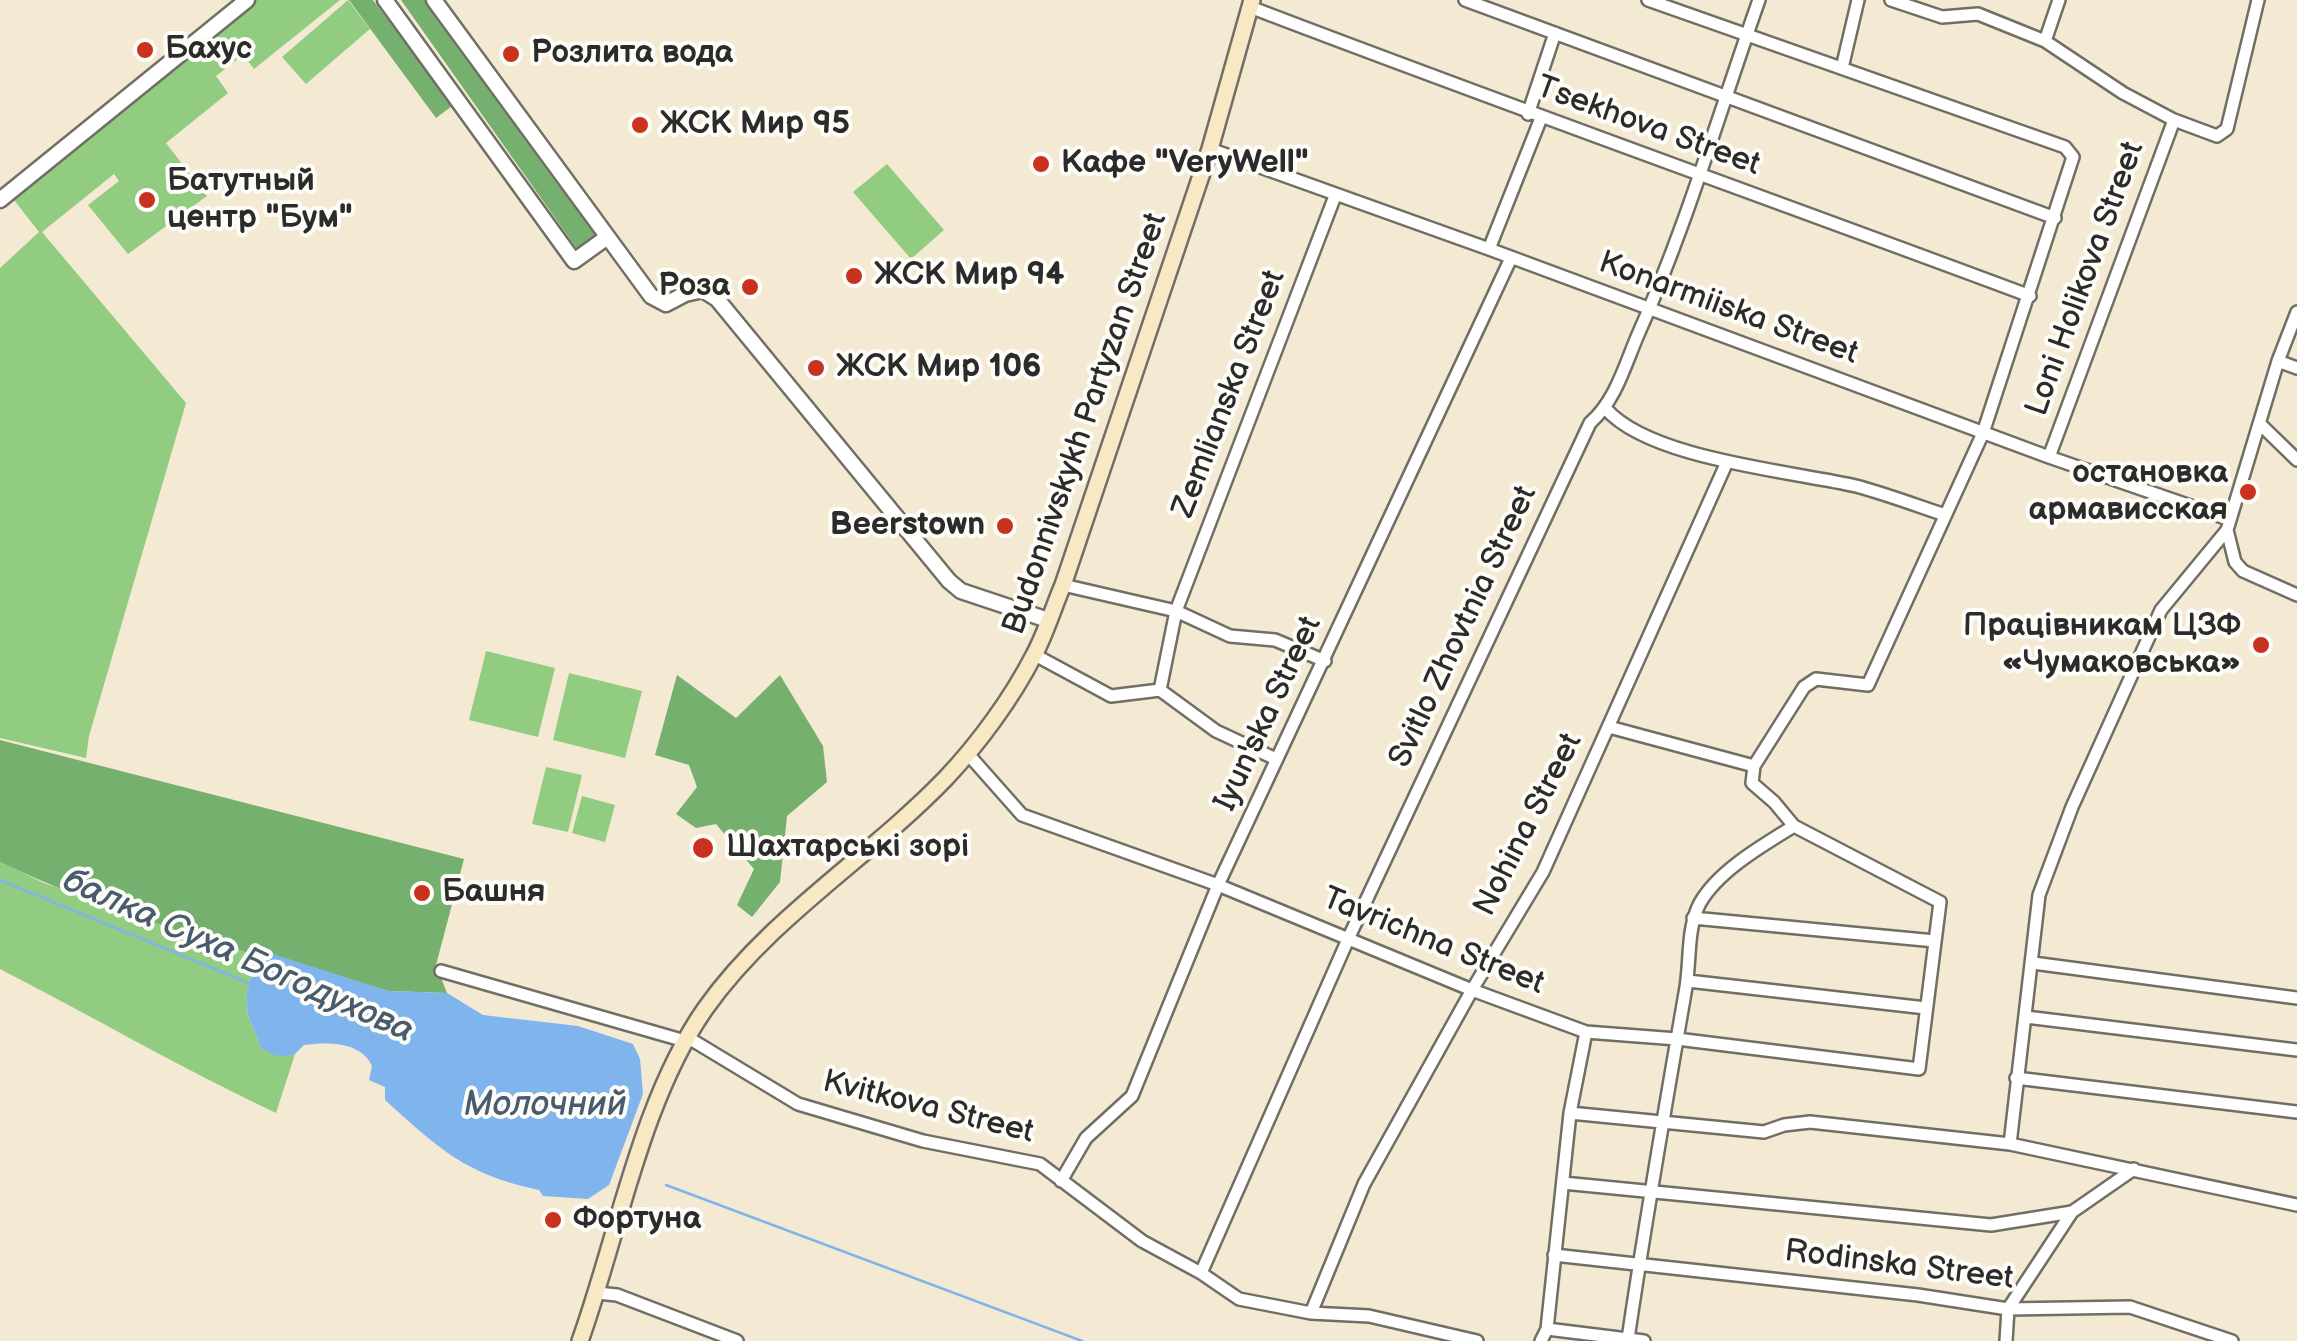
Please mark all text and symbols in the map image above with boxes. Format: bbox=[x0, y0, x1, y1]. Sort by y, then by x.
place label: Бахус bbox=[165, 31, 252, 69]
place label: Розлита вода bbox=[531, 35, 733, 73]
marker: Бахус bbox=[134, 39, 156, 61]
marker: Розлита вода bbox=[500, 43, 522, 65]
street label: Tsekhova Street bbox=[1531, 69, 1765, 185]
place label: ЖСК Мир 95 bbox=[660, 106, 850, 144]
marker: ЖСК Мир 95 bbox=[629, 114, 651, 136]
street label: Loni Holikova Street bbox=[2019, 137, 2153, 421]
place label: Кафе "VeryWell" bbox=[1061, 145, 1309, 183]
marker: Кафе "VeryWell" bbox=[1030, 153, 1052, 175]
place label: Батутный центр "Бум" bbox=[167, 163, 353, 238]
marker: Батутный центр "Бум" bbox=[136, 189, 158, 211]
street label: Budonnivskykh Partyzan Street bbox=[996, 208, 1176, 640]
street label: Konarmiiska Street bbox=[1593, 244, 1863, 374]
place label: ЖСК Мир 94 bbox=[874, 257, 1064, 295]
marker: ЖСК Мир 94 bbox=[843, 265, 865, 287]
street label: Zemlianska Street bbox=[1165, 265, 1295, 523]
place label: Роза bbox=[658, 268, 730, 306]
marker: Роза bbox=[739, 276, 761, 298]
place label: ЖСК Мир 106 bbox=[836, 349, 1042, 387]
marker: ЖСК Мир 106 bbox=[805, 357, 827, 379]
place label: остановка армависская bbox=[2029, 455, 2228, 530]
street label: Svitlo Zhovtnia Street bbox=[1382, 480, 1546, 774]
marker: остановка армависская bbox=[2237, 481, 2259, 503]
place label: Beerstown bbox=[830, 507, 985, 545]
marker: Beerstown bbox=[994, 515, 1016, 537]
place label: Працівникам ЦЗФ «Чумаковська» bbox=[1963, 608, 2241, 683]
street label: Iyun'ska Street bbox=[1207, 611, 1331, 817]
marker: Працівникам ЦЗФ «Чумаковська» bbox=[2250, 634, 2272, 656]
street label: Nohina Street bbox=[1466, 727, 1592, 923]
place label: Шахтарські зорі bbox=[726, 829, 969, 867]
marker: Шахтарські зорі bbox=[690, 835, 716, 861]
water label: балка Суха Богодухова bbox=[56, 861, 420, 1053]
place label: Башня bbox=[442, 874, 546, 912]
street label: Tavrichna Street bbox=[1317, 880, 1549, 1004]
marker: Башня bbox=[411, 882, 433, 904]
street label: Kvitkova Street bbox=[819, 1063, 1037, 1153]
water label: Молочний bbox=[463, 1085, 627, 1127]
place label: Фортуна bbox=[573, 1201, 701, 1239]
marker: Фортуна bbox=[542, 1209, 564, 1231]
street label: Rodinska Street bbox=[1782, 1233, 2016, 1299]

